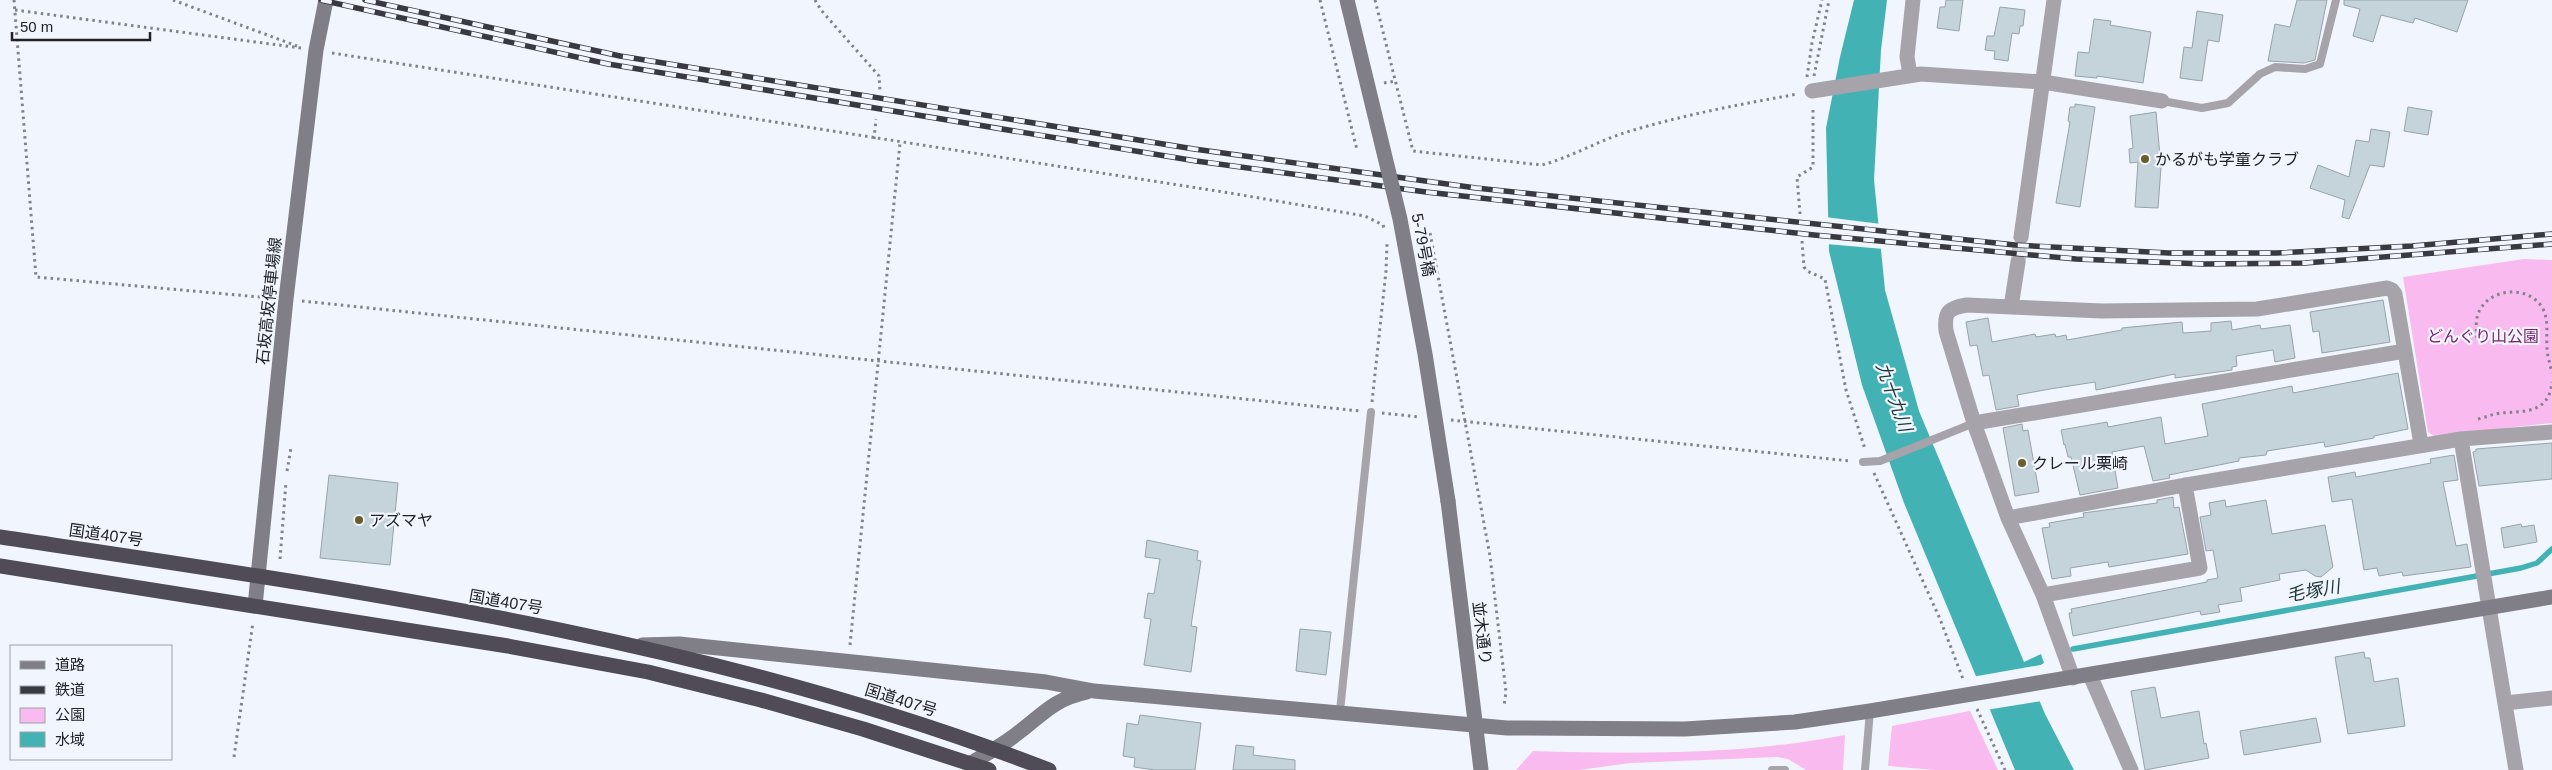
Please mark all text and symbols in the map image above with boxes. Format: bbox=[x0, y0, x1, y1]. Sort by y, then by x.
scale bar bbox=[12, 10, 150, 42]
text: 50 m bbox=[20, 18, 53, 35]
place label: かるがも学童クラブ bbox=[2155, 151, 2299, 168]
marker: かるがも学童クラブ bbox=[2139, 153, 2151, 165]
street label: 5-79号橋 bbox=[1409, 212, 1437, 278]
street label: 石坂高坂停車場線 bbox=[254, 236, 284, 366]
park label: どんぐり山公園 bbox=[2427, 328, 2539, 345]
water label: 九十九川 bbox=[1872, 360, 1916, 436]
place label: クレール栗崎 bbox=[2032, 455, 2128, 472]
marker: クレール栗崎 bbox=[2016, 457, 2028, 469]
place label: アズマヤ bbox=[369, 512, 433, 529]
marker: アズマヤ bbox=[353, 514, 365, 526]
street label: 国道407号 bbox=[68, 521, 144, 549]
water label: 毛塚川 bbox=[2285, 576, 2343, 606]
street label: 国道407号 bbox=[468, 587, 544, 617]
street label: 並木通り bbox=[1470, 600, 1494, 666]
legend bbox=[10, 645, 172, 760]
text: 道路 bbox=[55, 656, 85, 673]
text: 鉄道 bbox=[55, 681, 85, 698]
street label: 国道407号 bbox=[863, 681, 939, 719]
text: 公園 bbox=[55, 706, 85, 723]
text: 水域 bbox=[55, 731, 85, 748]

